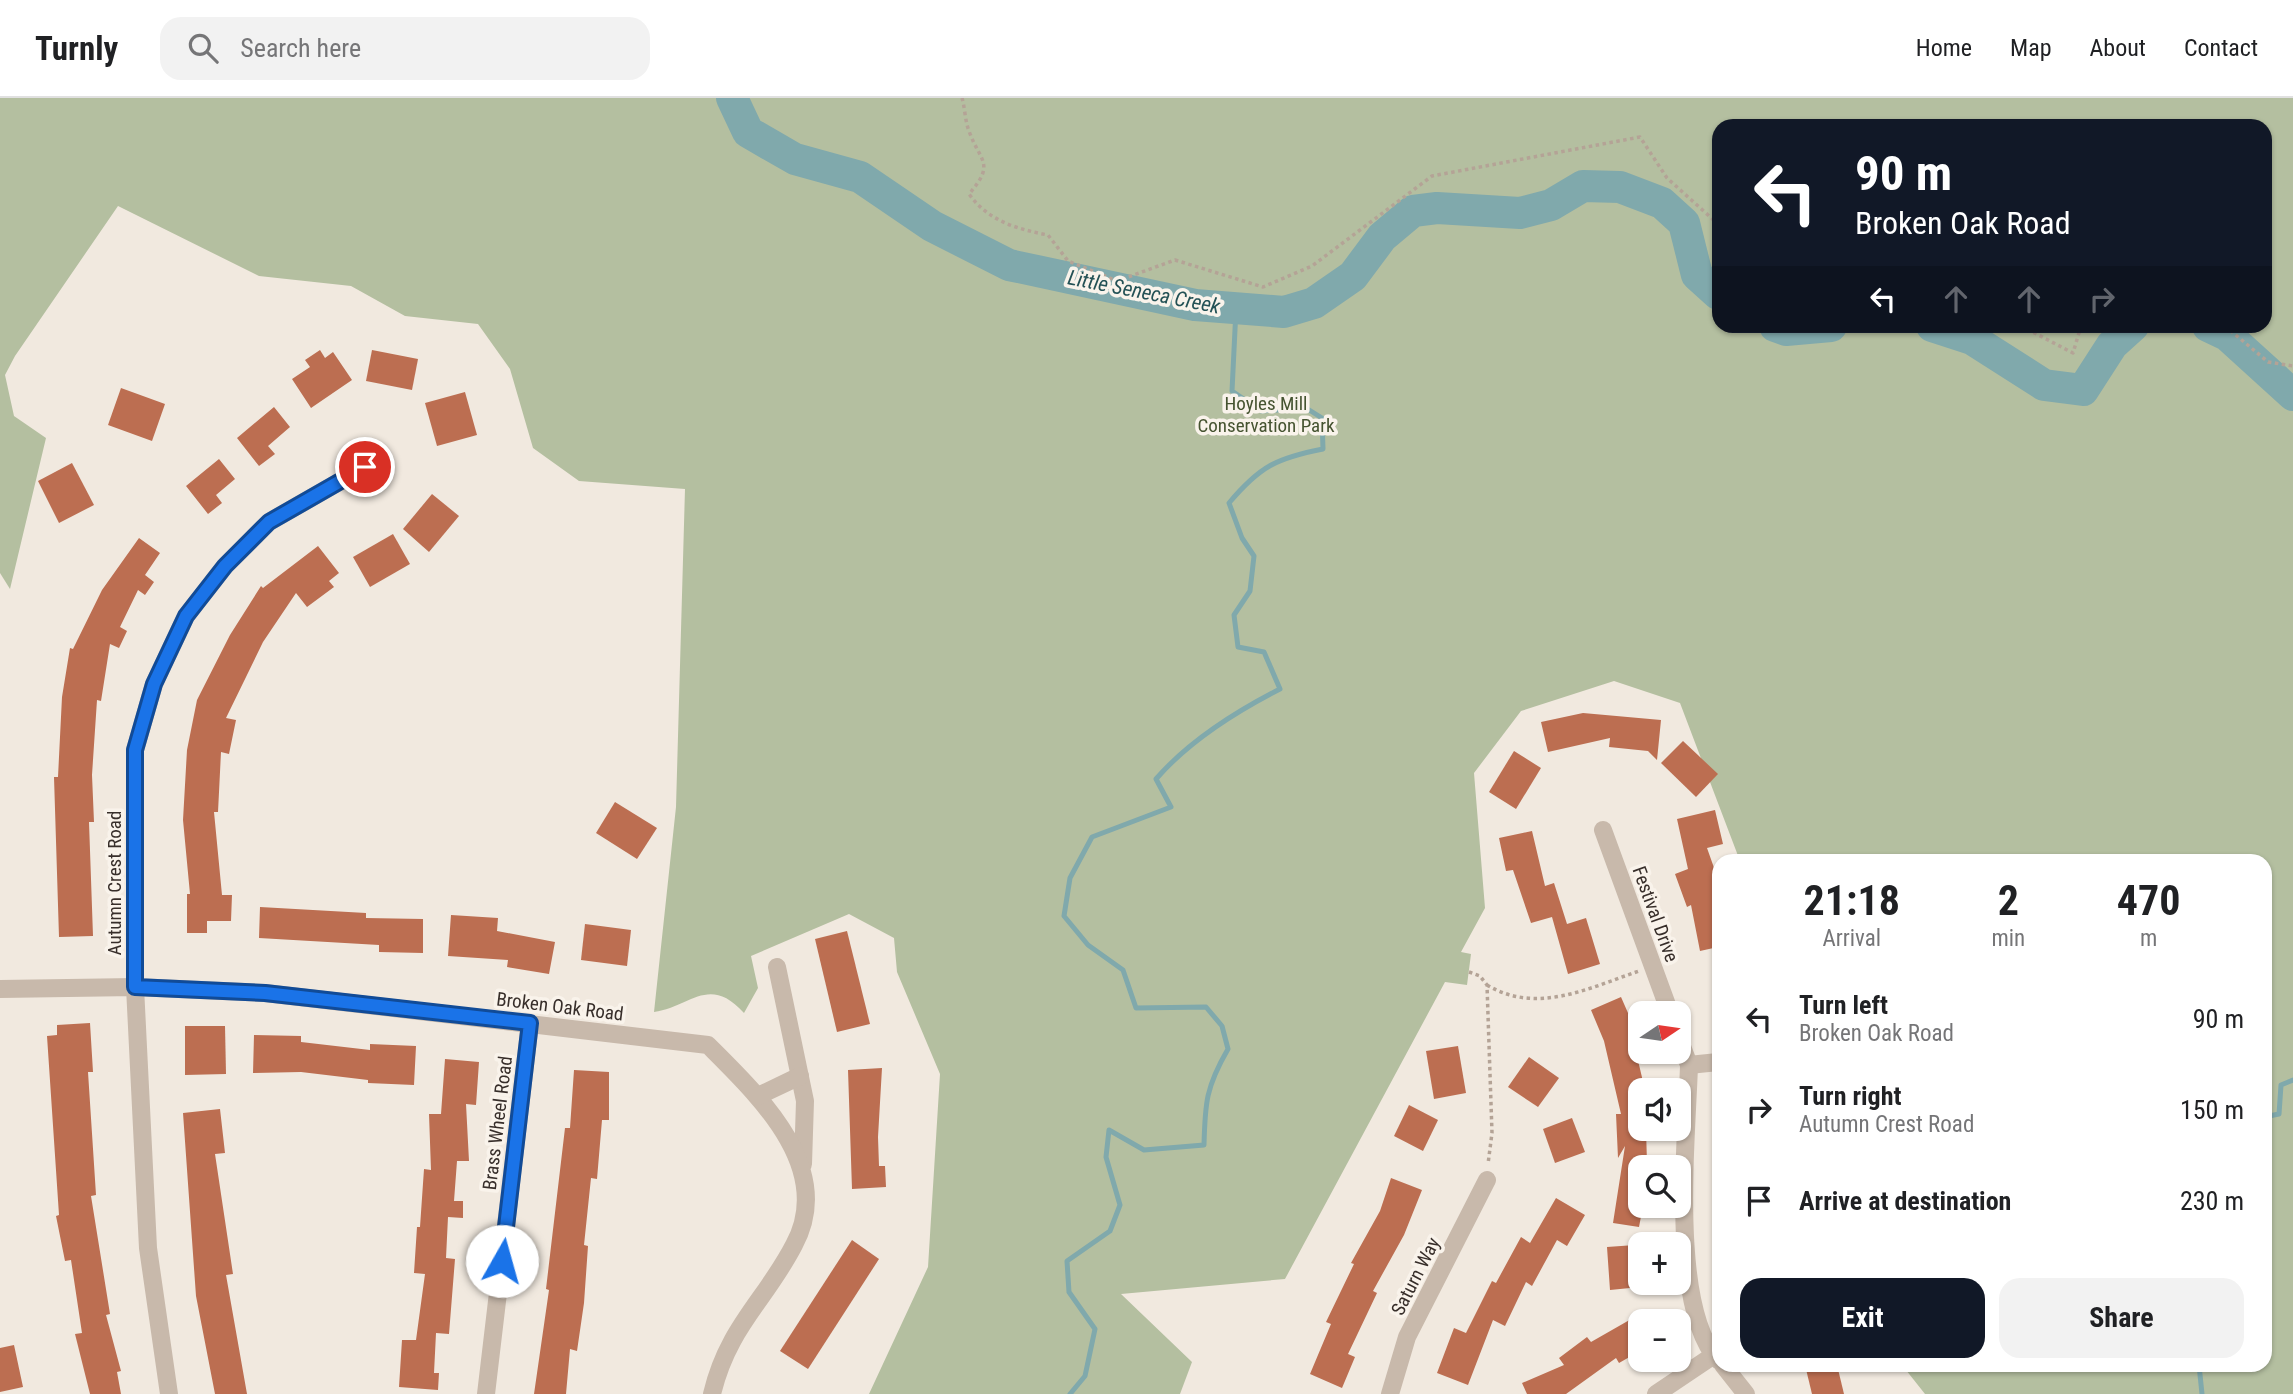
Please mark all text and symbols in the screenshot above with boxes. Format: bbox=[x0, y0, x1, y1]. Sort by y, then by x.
search box bbox=[160, 17, 650, 80]
text: Turnly bbox=[35, 29, 118, 68]
icon: search bbox=[184, 29, 222, 67]
text: Search here bbox=[240, 33, 361, 63]
text: Home bbox=[1916, 34, 1972, 62]
text: Map bbox=[2010, 34, 2052, 62]
text: About bbox=[2090, 34, 2146, 62]
text: Contact bbox=[2184, 34, 2258, 62]
text: 90 m bbox=[1855, 145, 1952, 202]
icon: left bbox=[1740, 147, 1831, 238]
text: Broken Oak Road bbox=[1855, 204, 2071, 242]
water label: Little Seneca Creek bbox=[1066, 265, 1223, 319]
icon: left bbox=[1864, 280, 1902, 318]
icon: ahead bbox=[1937, 280, 1975, 318]
icon: ahead bbox=[2010, 280, 2048, 318]
icon: right bbox=[2083, 280, 2121, 318]
park label: Hoyles Mill Conservation Park bbox=[1197, 392, 1335, 437]
pin bbox=[335, 437, 395, 497]
icon: arrive bbox=[346, 448, 384, 486]
street label: Autumn Crest Road bbox=[103, 811, 126, 955]
street label: Festival Drive bbox=[1628, 863, 1684, 965]
text: 21:18 bbox=[1804, 876, 1900, 925]
text: 2 bbox=[1998, 876, 2019, 925]
text: 470 bbox=[2117, 876, 2180, 925]
text: Arrival bbox=[1822, 925, 1881, 952]
text: min bbox=[1991, 925, 2025, 952]
text: m bbox=[2140, 925, 2157, 952]
street label: Broken Oak Road bbox=[495, 987, 625, 1026]
text: Turn left bbox=[1799, 990, 1888, 1020]
icon: left bbox=[1740, 1000, 1778, 1038]
north arrow bbox=[1628, 1001, 1690, 1064]
map controls bbox=[1628, 1001, 1691, 1372]
text: 90 m bbox=[2193, 1004, 2244, 1034]
text: Broken Oak Road bbox=[1799, 1020, 1954, 1047]
street label: Brass Wheel Road bbox=[478, 1055, 517, 1191]
button: sound bbox=[1628, 1078, 1691, 1141]
text: Turn right bbox=[1799, 1081, 1901, 1111]
icon: right bbox=[1740, 1091, 1778, 1129]
text: 150 m bbox=[2180, 1095, 2244, 1125]
text: Autumn Crest Road bbox=[1799, 1111, 1974, 1138]
button: search bbox=[1628, 1155, 1691, 1218]
icon: arrive bbox=[1740, 1182, 1778, 1220]
text: Arrive at destination bbox=[1799, 1186, 2011, 1216]
text: 230 m bbox=[2180, 1186, 2244, 1216]
position arrow bbox=[465, 1224, 539, 1298]
button: + bbox=[1628, 1232, 1691, 1295]
street label: Saturn Way bbox=[1386, 1233, 1445, 1319]
button: Exit bbox=[1740, 1278, 1985, 1358]
button: Share bbox=[1999, 1278, 2244, 1358]
button: − bbox=[1628, 1309, 1691, 1372]

